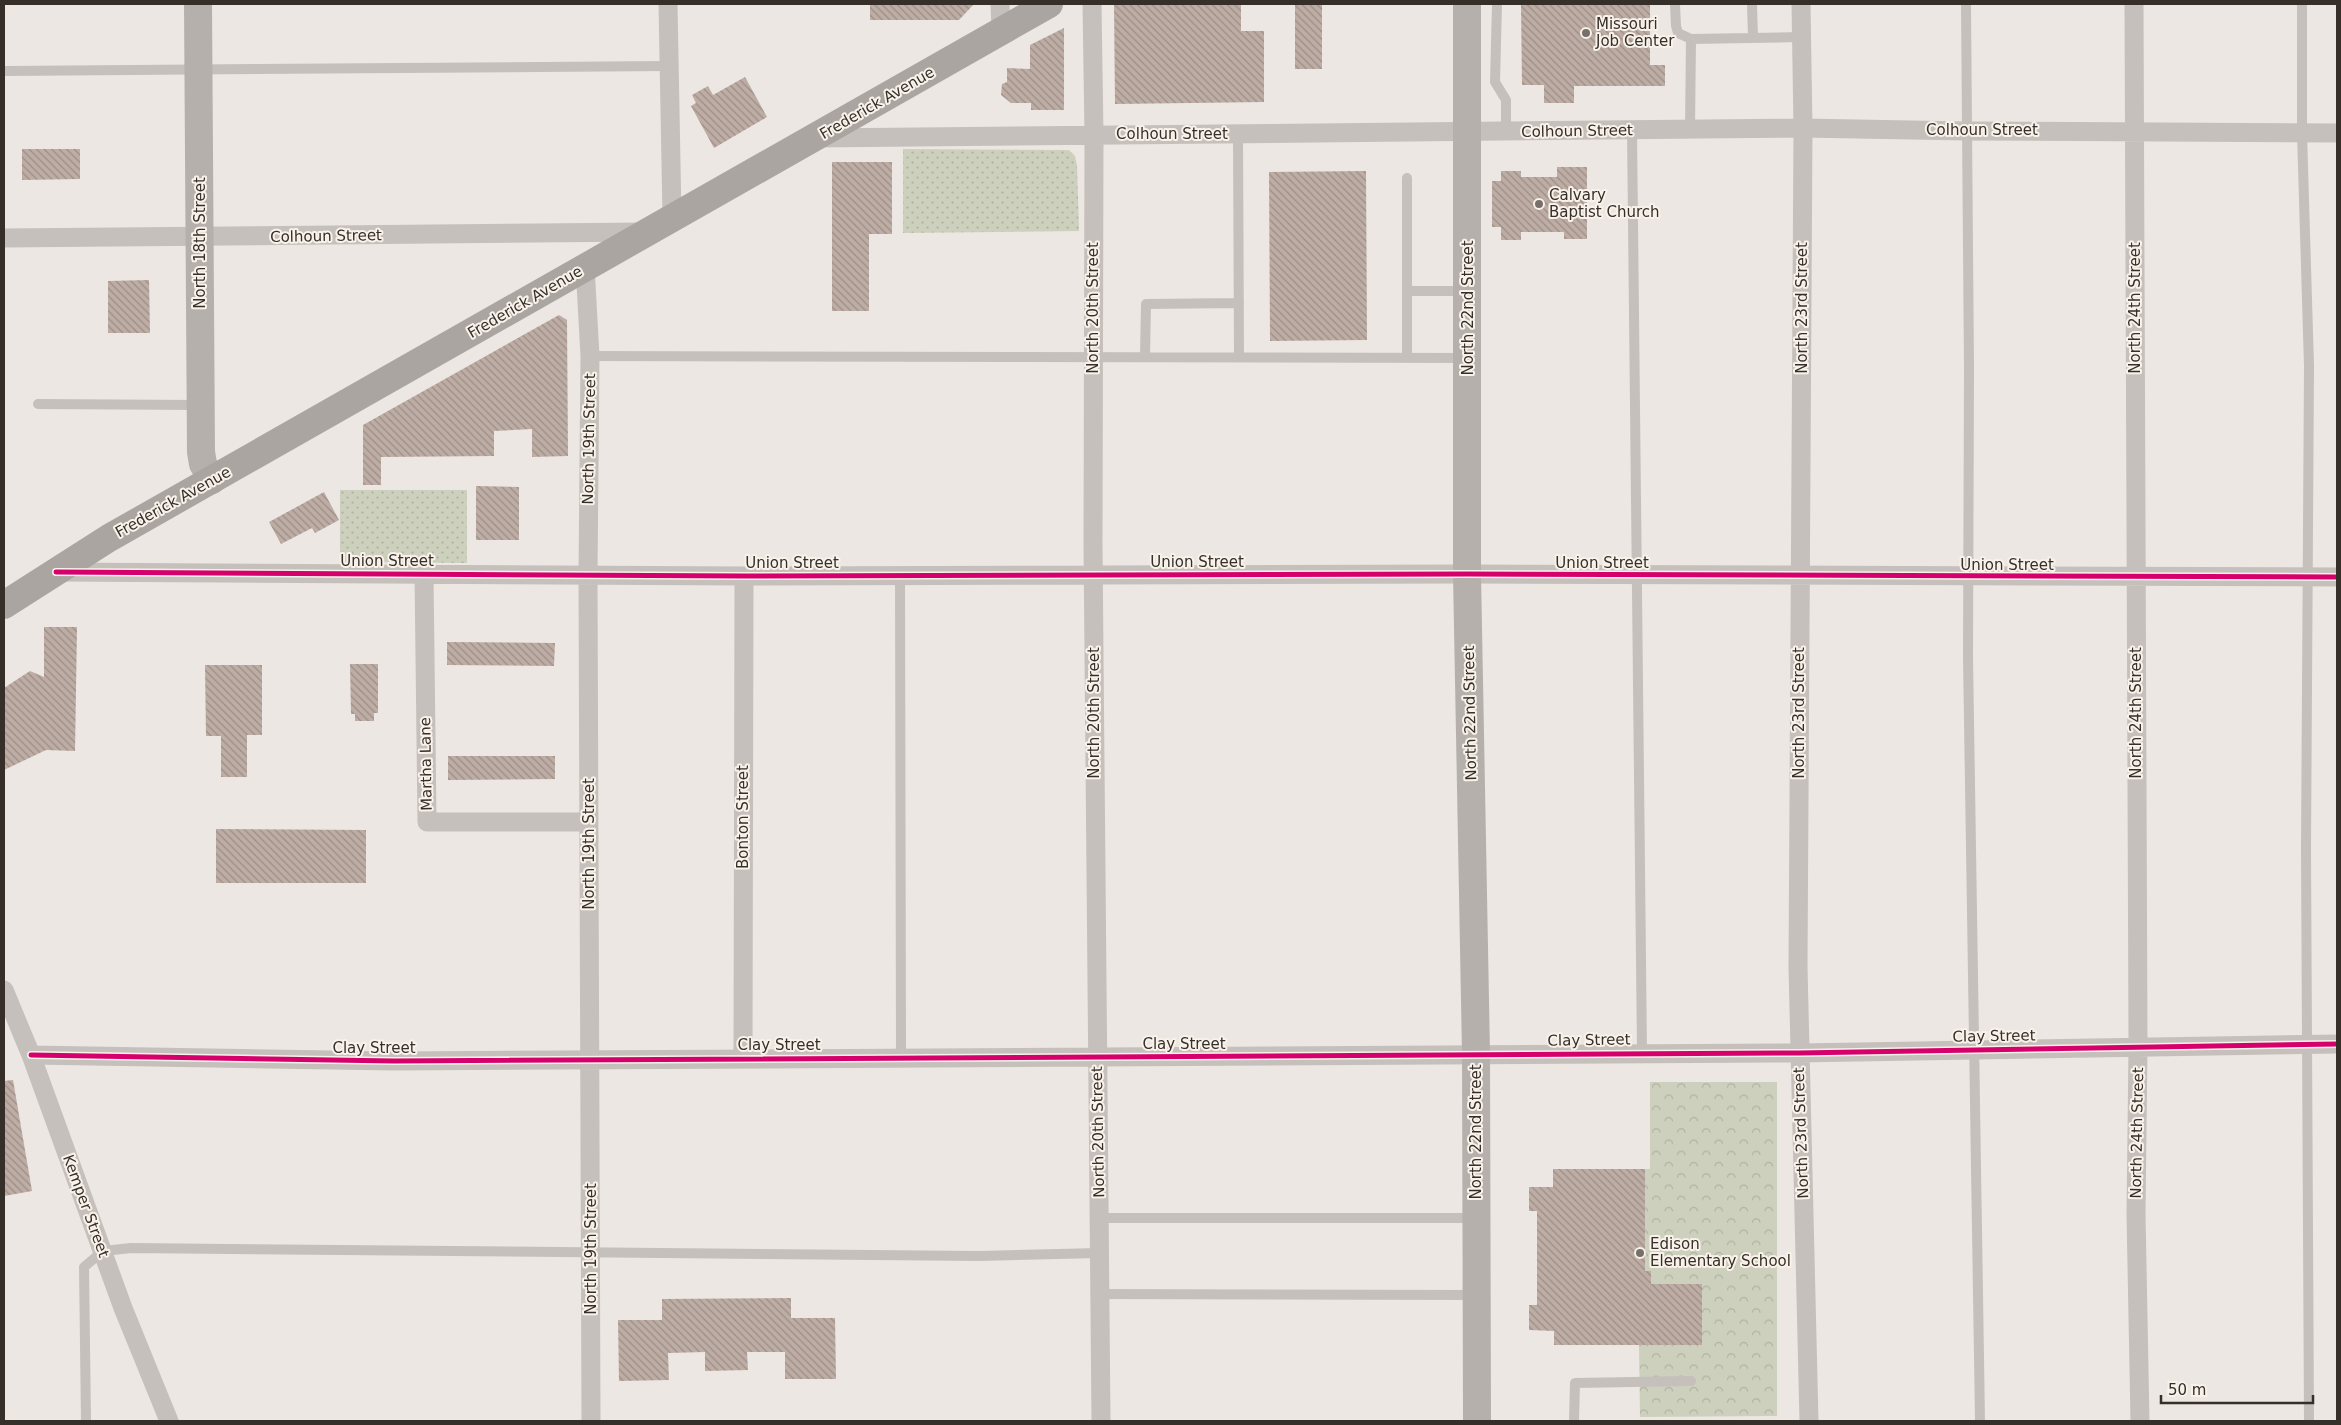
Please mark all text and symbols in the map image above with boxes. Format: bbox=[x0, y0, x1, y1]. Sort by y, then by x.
place label: Missouri Job Center bbox=[1595, 15, 1675, 50]
marker: Missouri Job Center bbox=[1580, 27, 1592, 39]
street label: Frederick Avenue bbox=[817, 63, 937, 143]
street label: Colhoun Street bbox=[1521, 121, 1633, 141]
street label: Colhoun Street bbox=[1926, 121, 2038, 139]
street label: Colhoun Street bbox=[1116, 125, 1228, 143]
street label: North 18th Street bbox=[191, 177, 209, 309]
place label: Calvary Baptist Church bbox=[1549, 186, 1660, 221]
marker: Calvary Baptist Church bbox=[1533, 198, 1545, 210]
street label: Colhoun Street bbox=[270, 226, 382, 246]
street label: North 22nd Street bbox=[1459, 240, 1477, 376]
street label: North 20th Street bbox=[1084, 242, 1102, 374]
street label: North 23rd Street bbox=[1793, 242, 1811, 374]
street label: North 24th Street bbox=[2126, 242, 2144, 374]
street label: Frederick Avenue bbox=[465, 262, 585, 342]
street label: North 19th Street bbox=[579, 373, 599, 505]
street label: Frederick Avenue bbox=[112, 463, 234, 541]
street label: Union Street bbox=[340, 552, 434, 570]
street label: Union Street bbox=[1150, 553, 1244, 571]
street label: Union Street bbox=[745, 554, 839, 572]
street label: Union Street bbox=[1555, 554, 1649, 572]
street label: Union Street bbox=[1960, 556, 2054, 574]
street label: North 22nd Street bbox=[1460, 645, 1480, 781]
street label: North 20th Street bbox=[1085, 647, 1103, 779]
street label: North 23rd Street bbox=[1790, 647, 1808, 779]
street label: North 24th Street bbox=[2127, 647, 2145, 779]
street label: Martha Lane bbox=[416, 717, 436, 811]
street label: Bonton Street bbox=[734, 765, 752, 869]
street label: North 19th Street bbox=[580, 778, 598, 910]
street label: Clay Street bbox=[1952, 1026, 2036, 1046]
street label: Clay Street bbox=[1547, 1030, 1631, 1050]
street label: Clay Street bbox=[1142, 1035, 1226, 1053]
street label: Clay Street bbox=[737, 1036, 821, 1054]
street label: Clay Street bbox=[332, 1039, 416, 1057]
street label: North 22nd Street bbox=[1467, 1064, 1485, 1200]
street label: North 20th Street bbox=[1088, 1066, 1108, 1198]
street label: North 23rd Street bbox=[1790, 1067, 1812, 1199]
street label: North 24th Street bbox=[2127, 1067, 2147, 1199]
street label: Kemper Street bbox=[59, 1152, 113, 1260]
street label: North 19th Street bbox=[582, 1183, 600, 1315]
place label: Edison Elementary School bbox=[1650, 1235, 1791, 1270]
marker: Edison Elementary School bbox=[1634, 1247, 1646, 1259]
scale bar bbox=[2161, 1372, 2314, 1404]
text: 50 m bbox=[2168, 1381, 2206, 1399]

